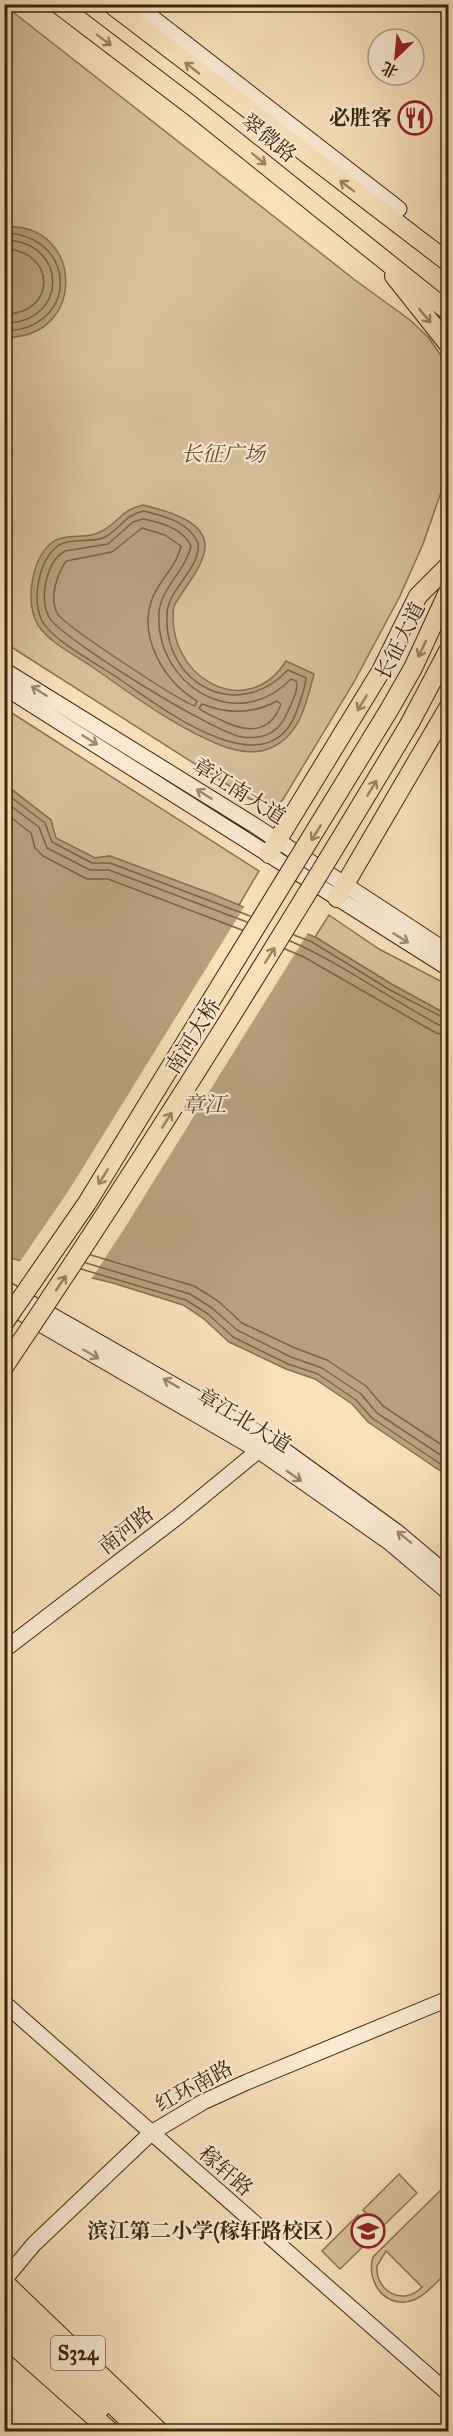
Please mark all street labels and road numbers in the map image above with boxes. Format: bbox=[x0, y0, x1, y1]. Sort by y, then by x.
street label: 翠微路 bbox=[236, 108, 302, 168]
street label: 长征大道 bbox=[369, 598, 431, 684]
street label: 章江南大道 bbox=[188, 752, 290, 830]
street label: 南河大桥 bbox=[160, 993, 226, 1079]
street label: 章江北大道 bbox=[192, 1382, 296, 1458]
street label: 南河路 bbox=[93, 1500, 159, 1560]
street label: 红环南路 bbox=[151, 2055, 237, 2117]
street label: 稼轩路 bbox=[194, 2141, 258, 2201]
road number: S324 bbox=[51, 2336, 105, 2370]

